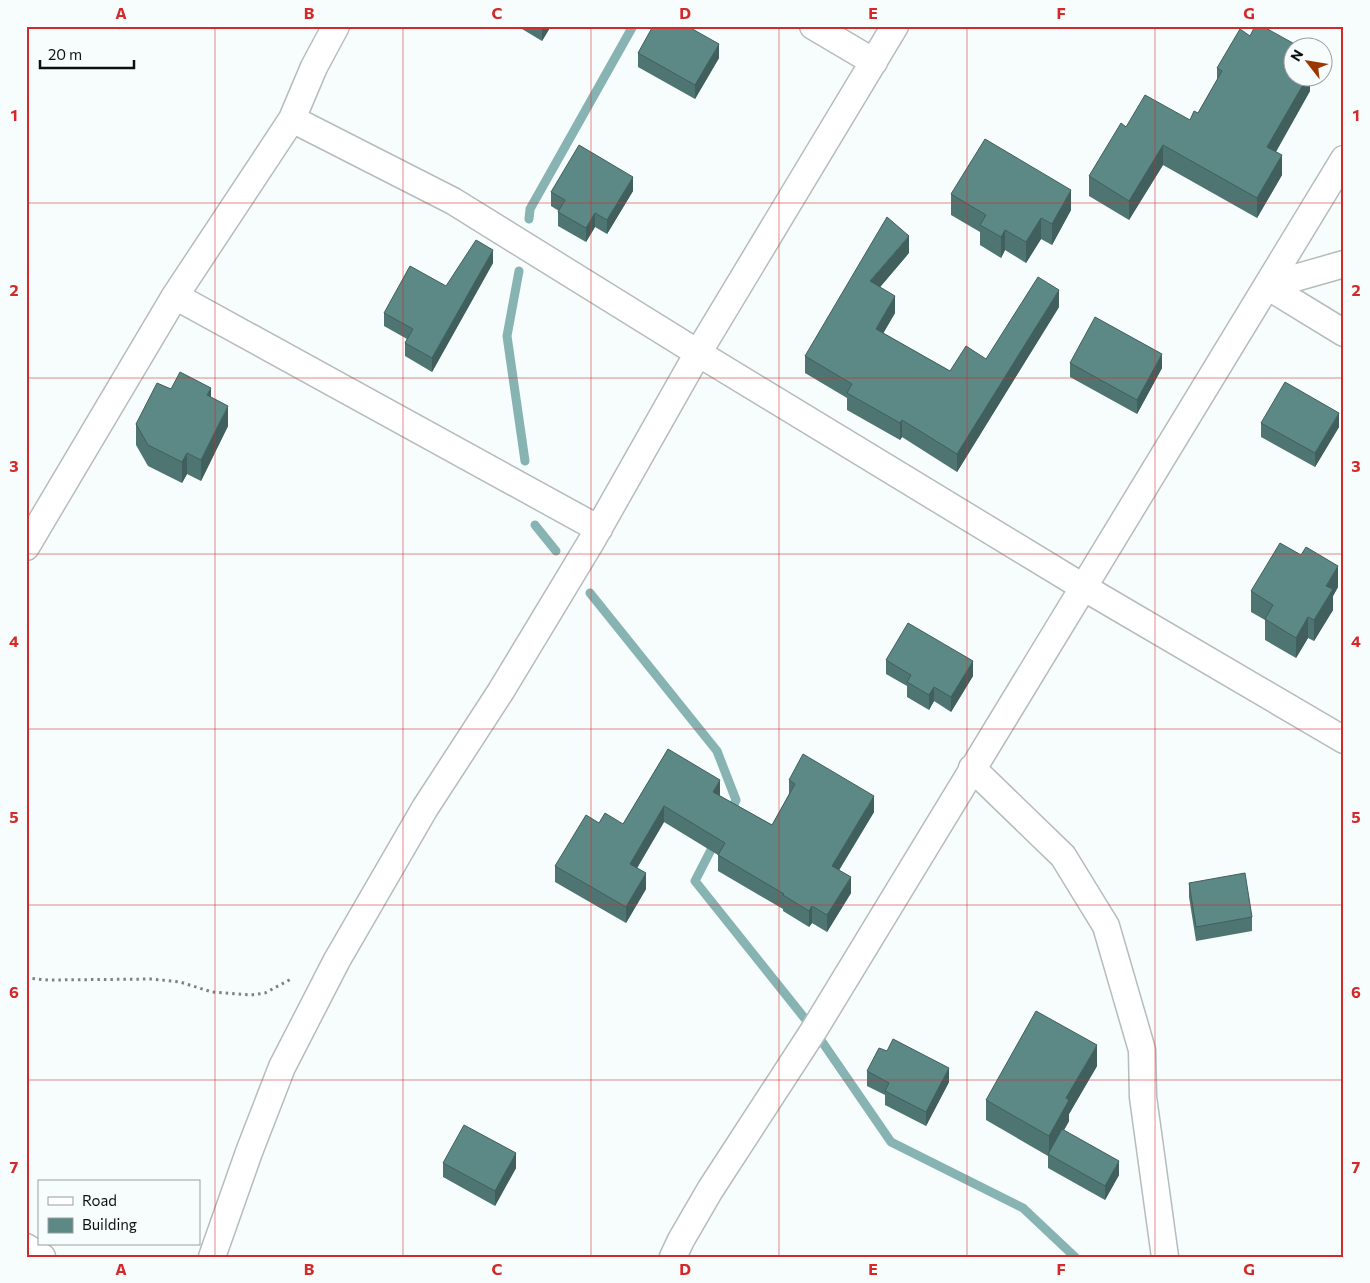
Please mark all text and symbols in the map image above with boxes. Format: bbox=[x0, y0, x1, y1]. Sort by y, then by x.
text: A bbox=[115, 3, 127, 22]
text: B bbox=[304, 3, 315, 22]
text: C bbox=[492, 3, 503, 22]
text: D bbox=[679, 3, 691, 22]
text: E bbox=[868, 3, 878, 22]
text: F bbox=[1056, 3, 1066, 22]
text: G bbox=[1243, 3, 1255, 22]
scale bar bbox=[40, 38, 134, 70]
north arrow bbox=[1282, 38, 1332, 88]
text: 20 m bbox=[48, 45, 82, 63]
text: N bbox=[1286, 46, 1306, 64]
text: 1 bbox=[10, 105, 18, 124]
text: 1 bbox=[1352, 105, 1360, 124]
text: 2 bbox=[9, 280, 19, 299]
text: 2 bbox=[1351, 280, 1361, 299]
text: 3 bbox=[9, 456, 19, 475]
text: 3 bbox=[1351, 456, 1361, 475]
text: 4 bbox=[9, 631, 19, 650]
text: 4 bbox=[1351, 631, 1361, 650]
text: 5 bbox=[9, 807, 19, 826]
text: 5 bbox=[1351, 807, 1361, 826]
text: 6 bbox=[9, 982, 19, 1001]
text: 6 bbox=[1351, 982, 1361, 1001]
text: 7 bbox=[10, 1157, 19, 1176]
text: 7 bbox=[1352, 1157, 1361, 1176]
legend bbox=[38, 1180, 200, 1246]
text: Road bbox=[82, 1191, 117, 1209]
text: Building bbox=[82, 1215, 137, 1233]
text: A bbox=[115, 1259, 127, 1278]
text: B bbox=[304, 1259, 315, 1278]
text: C bbox=[492, 1259, 503, 1278]
text: D bbox=[679, 1259, 691, 1278]
text: E bbox=[868, 1259, 878, 1278]
text: F bbox=[1056, 1259, 1066, 1278]
text: G bbox=[1243, 1259, 1255, 1278]

